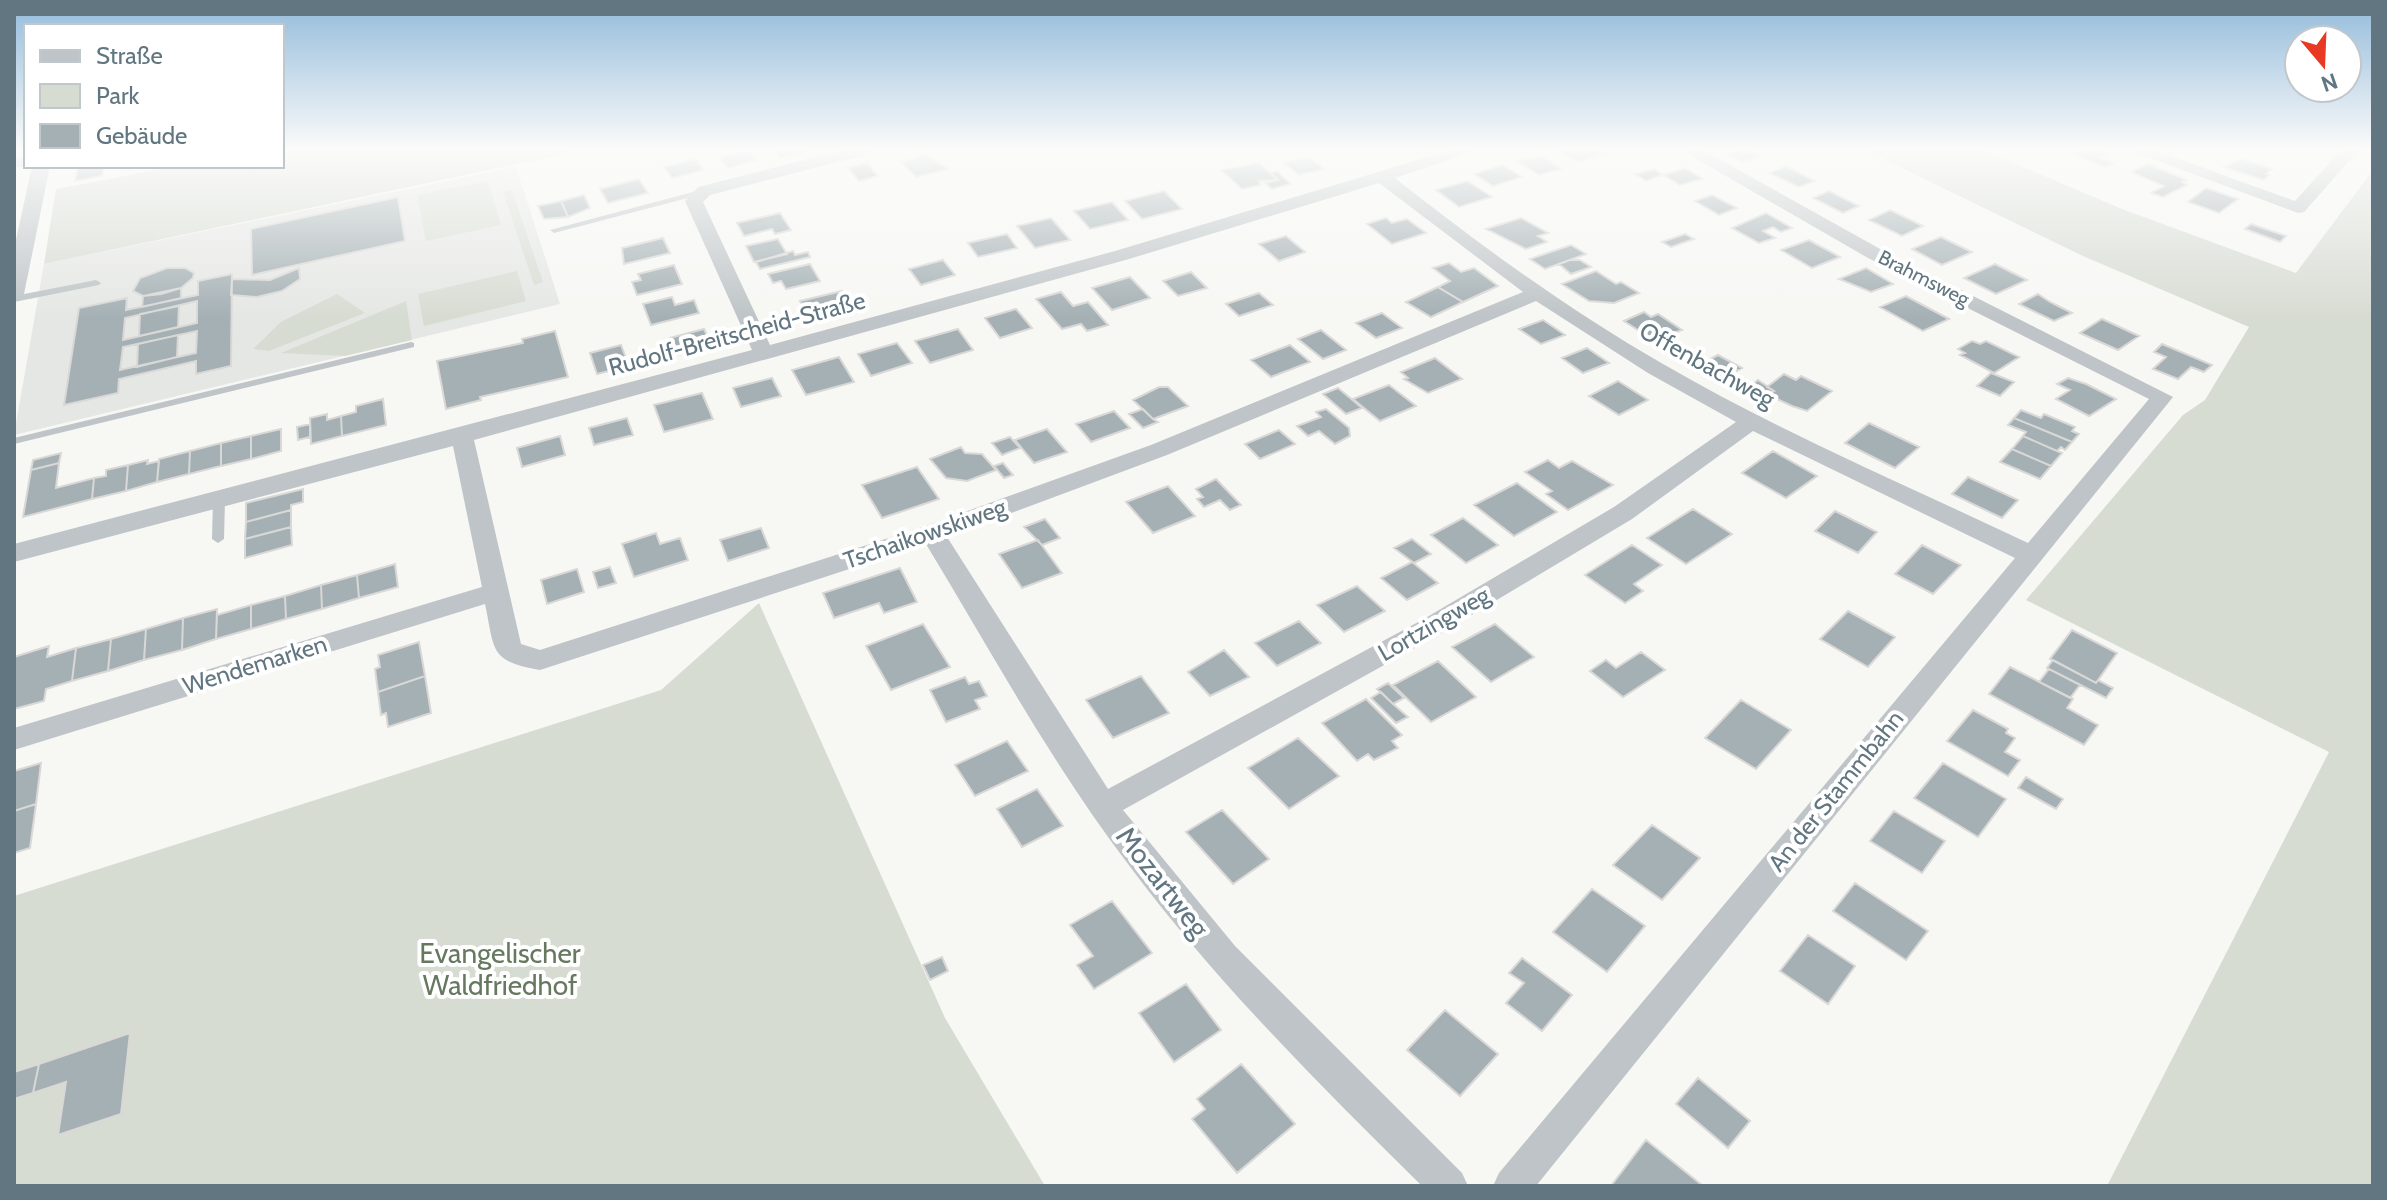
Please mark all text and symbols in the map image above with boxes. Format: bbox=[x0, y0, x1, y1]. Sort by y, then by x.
legend bbox=[24, 24, 284, 168]
north arrow bbox=[2283, 24, 2363, 104]
text: Straße bbox=[96, 41, 163, 70]
text: N bbox=[2318, 67, 2341, 98]
text: Park bbox=[96, 81, 139, 110]
text: Gebäude bbox=[96, 121, 187, 150]
street label: Brahmsweg bbox=[1875, 245, 1974, 312]
street label: Rudolf-Breitscheid-Straße bbox=[605, 285, 868, 382]
street label: Offenbachweg bbox=[1635, 316, 1781, 414]
street label: Tschaikowskiweg bbox=[840, 492, 1011, 575]
street label: Lortzingweg bbox=[1373, 580, 1496, 667]
street label: Wendemarken bbox=[179, 629, 330, 700]
street label: An der Stammbahn bbox=[1762, 704, 1909, 877]
street label: Mozartweg bbox=[1109, 820, 1217, 945]
park label: Evangelischer Waldfriedhof bbox=[419, 936, 581, 1002]

